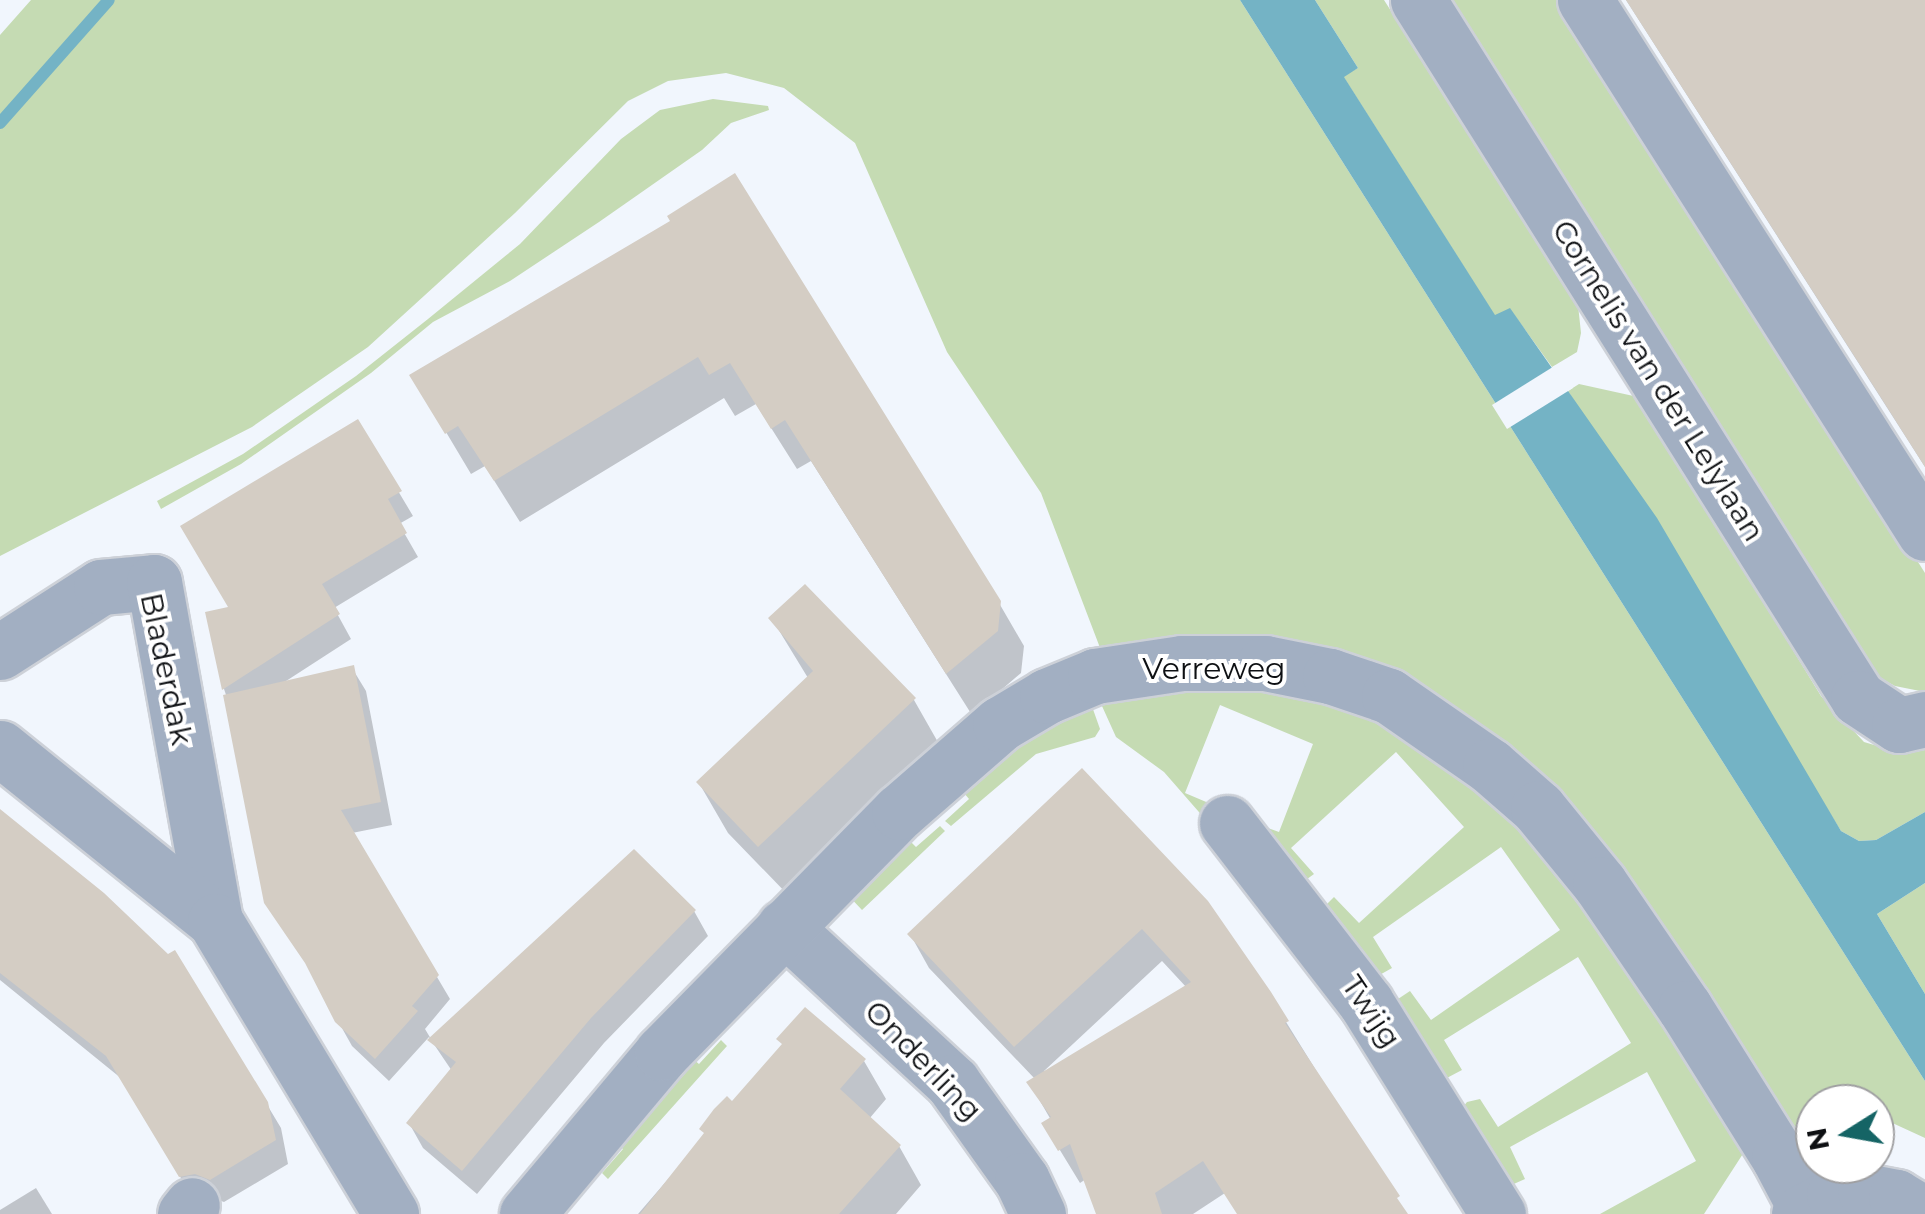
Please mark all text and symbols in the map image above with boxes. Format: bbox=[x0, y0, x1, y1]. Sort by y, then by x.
street label: Cornelis van der Lelylaan bbox=[1544, 214, 1772, 548]
street label: Bladerdak bbox=[132, 590, 200, 748]
street label: Verreweg bbox=[1142, 651, 1286, 687]
street label: Twijg bbox=[1334, 969, 1408, 1055]
street label: Onderling bbox=[857, 994, 989, 1128]
north arrow bbox=[1795, 1084, 1895, 1184]
text: N bbox=[1799, 1125, 1836, 1154]

